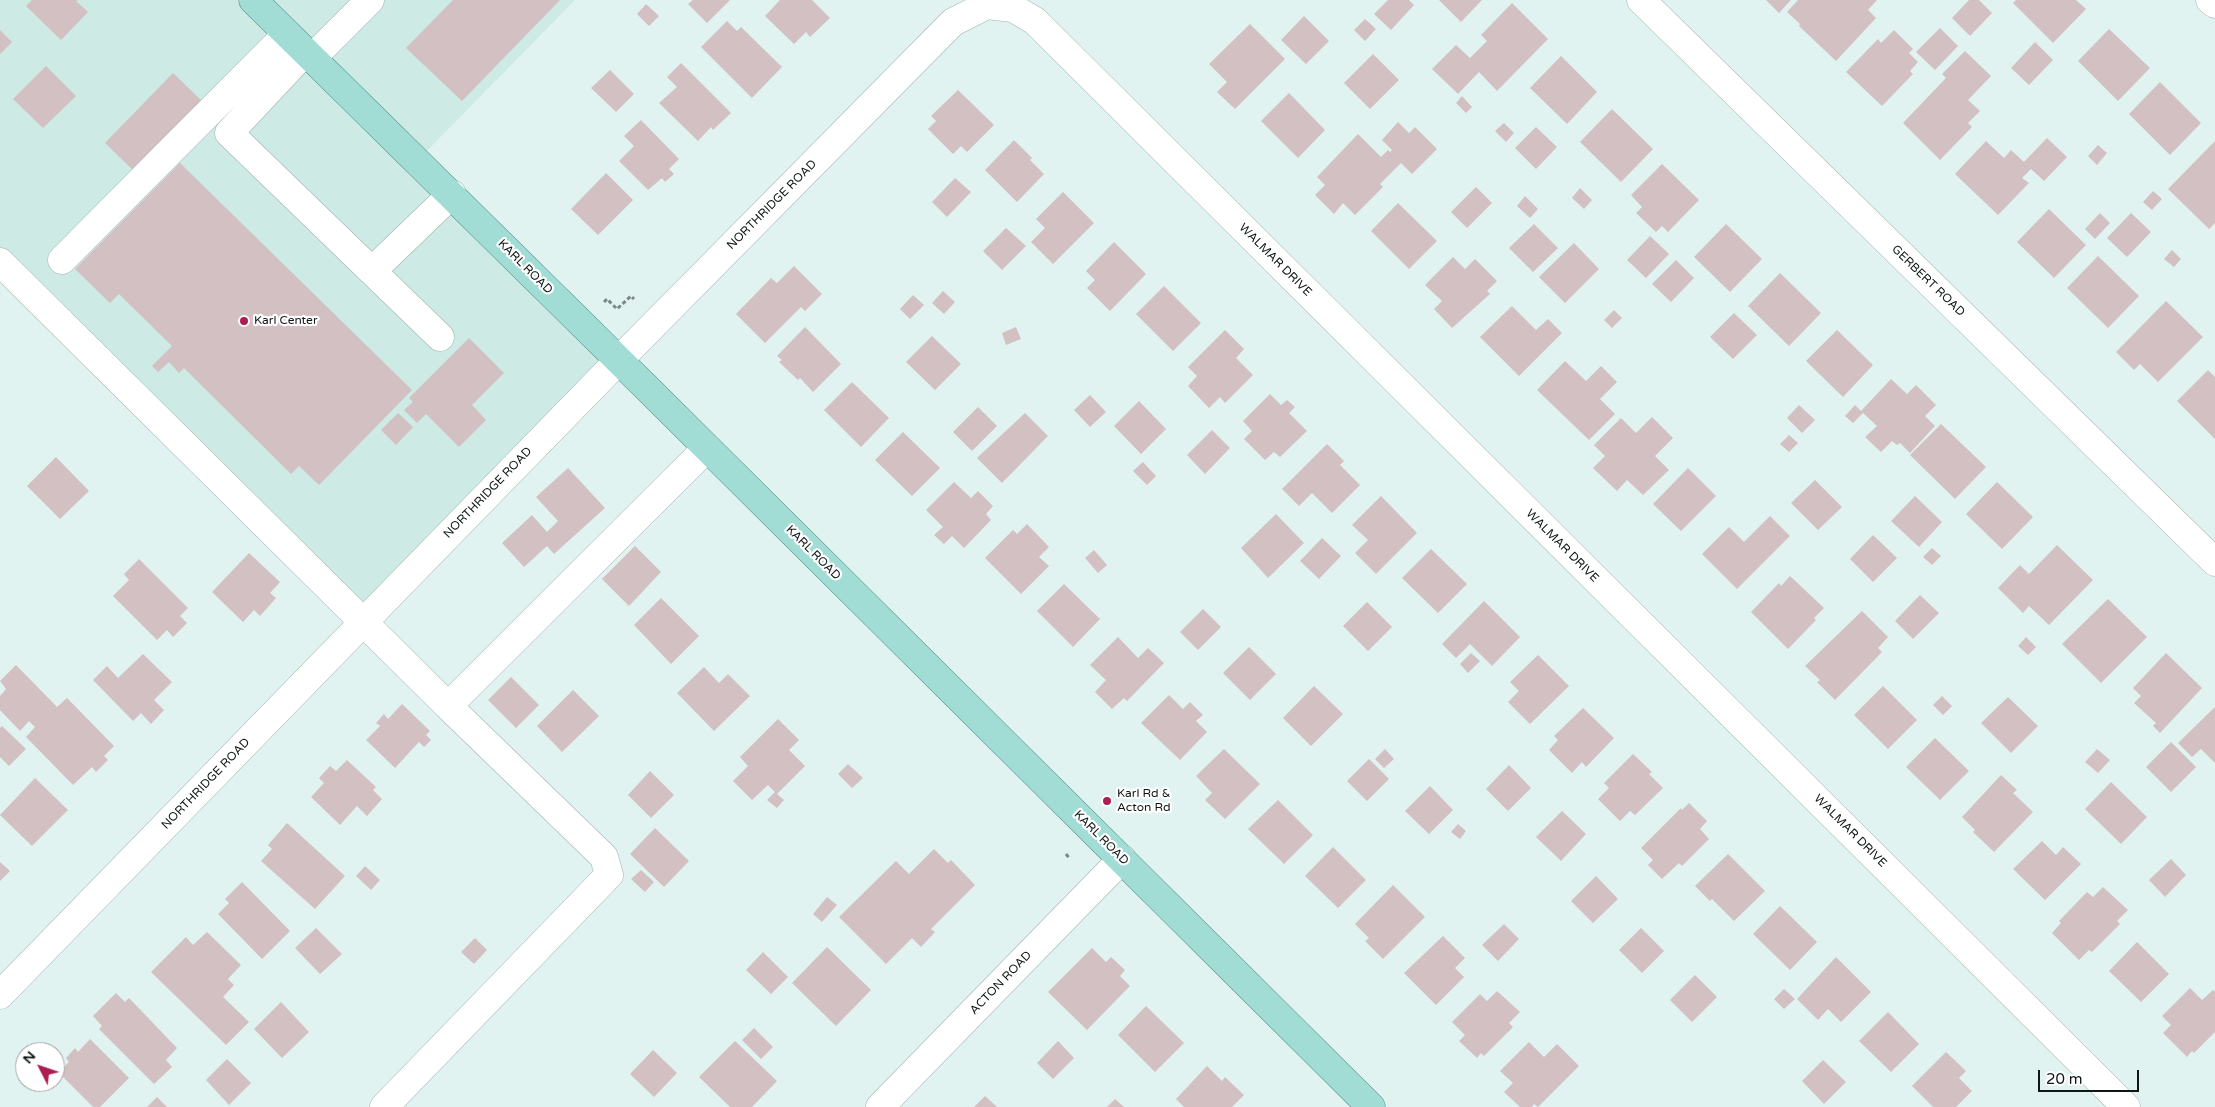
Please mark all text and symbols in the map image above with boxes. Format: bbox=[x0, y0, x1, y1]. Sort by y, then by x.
street label: NORTHRIDGE ROAD bbox=[724, 157, 820, 253]
street label: WALMAR DRIVE bbox=[1236, 221, 1314, 299]
street label: KARL ROAD bbox=[495, 237, 555, 297]
street label: GERBERT ROAD bbox=[1888, 242, 1968, 320]
place label: Karl Center bbox=[254, 314, 317, 328]
marker: Karl Center bbox=[238, 315, 250, 327]
street label: NORTHRIDGE ROAD bbox=[441, 444, 535, 542]
street label: WALMAR DRIVE bbox=[1523, 507, 1601, 585]
street label: KARL ROAD bbox=[783, 523, 843, 583]
street label: NORTHRIDGE ROAD bbox=[159, 735, 253, 833]
place label: Karl Rd & Acton Rd bbox=[1117, 787, 1171, 815]
street label: WALMAR DRIVE bbox=[1811, 792, 1889, 870]
marker: Karl Rd & Acton Rd bbox=[1101, 795, 1113, 807]
street label: KARL ROAD bbox=[1071, 808, 1131, 868]
street label: ACTON ROAD bbox=[967, 948, 1035, 1018]
north arrow bbox=[15, 1042, 65, 1092]
text: N bbox=[19, 1048, 39, 1067]
scale bar bbox=[2040, 1060, 2141, 1092]
text: 20 m bbox=[2046, 1070, 2083, 1088]

